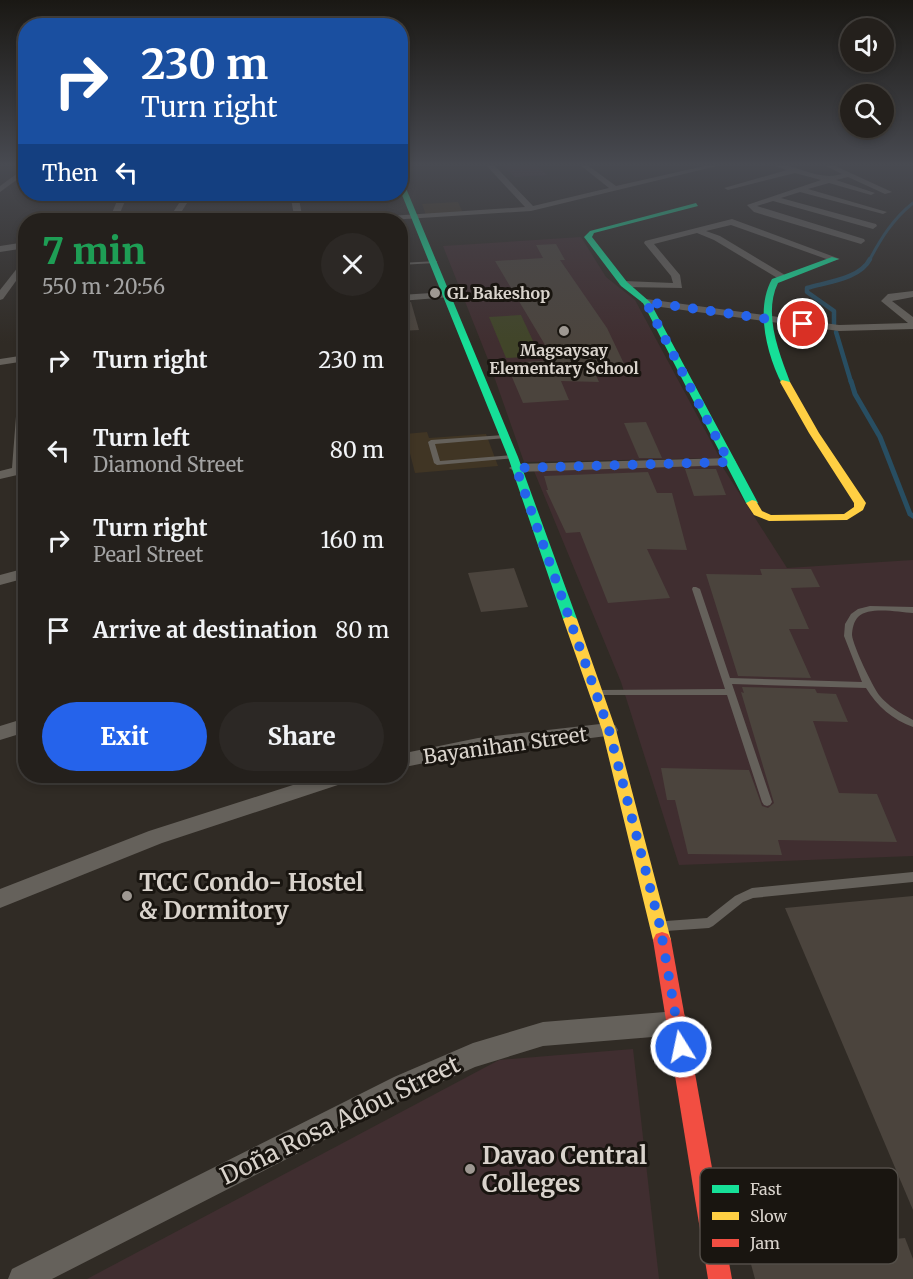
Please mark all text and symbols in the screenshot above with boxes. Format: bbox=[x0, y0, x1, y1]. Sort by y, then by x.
map controls bbox=[840, 18, 894, 138]
button: sound bbox=[840, 18, 894, 72]
text: 230 m bbox=[141, 38, 268, 90]
icon: right bbox=[42, 42, 120, 120]
button: search bbox=[840, 84, 894, 138]
text: Turn right bbox=[141, 90, 278, 124]
icon: left bbox=[110, 156, 143, 189]
text: Then bbox=[42, 159, 98, 187]
text: 7 min bbox=[42, 229, 146, 274]
button: close bbox=[321, 233, 384, 296]
text: 550 m · 20:56 bbox=[42, 274, 165, 299]
place label: GL Bakeshop bbox=[447, 283, 550, 303]
marker: GL Bakeshop bbox=[428, 286, 442, 300]
pin bbox=[777, 298, 828, 349]
icon: arrive bbox=[786, 307, 819, 340]
marker: Magsaysay Elementary School bbox=[557, 324, 571, 338]
place label: Magsaysay Elementary School bbox=[489, 340, 639, 378]
icon: right bbox=[42, 344, 75, 377]
text: Turn right bbox=[93, 346, 207, 374]
text: 230 m bbox=[318, 346, 384, 374]
text: Turn left bbox=[93, 424, 190, 452]
icon: left bbox=[42, 434, 75, 467]
text: 80 m bbox=[330, 436, 384, 464]
text: Diamond Street bbox=[93, 452, 244, 477]
text: Turn right bbox=[93, 514, 207, 542]
icon: right bbox=[42, 524, 75, 557]
text: 160 m bbox=[320, 526, 384, 554]
text: Pearl Street bbox=[93, 542, 203, 567]
icon: arrive bbox=[42, 614, 75, 647]
text: Arrive at destination bbox=[93, 616, 317, 644]
text: 80 m bbox=[335, 616, 389, 644]
button: Exit bbox=[42, 702, 207, 771]
button: Share bbox=[219, 702, 384, 771]
street label: Bayanihan Street bbox=[421, 721, 589, 769]
place label: TCC Condo- Hostel & Dormitory bbox=[139, 867, 364, 926]
marker: TCC Condo- Hostel & Dormitory bbox=[120, 889, 134, 903]
position arrow bbox=[649, 1015, 713, 1079]
street label: Doña Rosa Adou Street bbox=[215, 1048, 466, 1192]
place label: Davao Central Colleges bbox=[482, 1140, 647, 1199]
marker: Davao Central Colleges bbox=[463, 1162, 477, 1176]
legend bbox=[700, 1168, 898, 1264]
text: Fast bbox=[750, 1179, 783, 1199]
text: Slow bbox=[750, 1206, 788, 1226]
text: Jam bbox=[749, 1233, 780, 1253]

